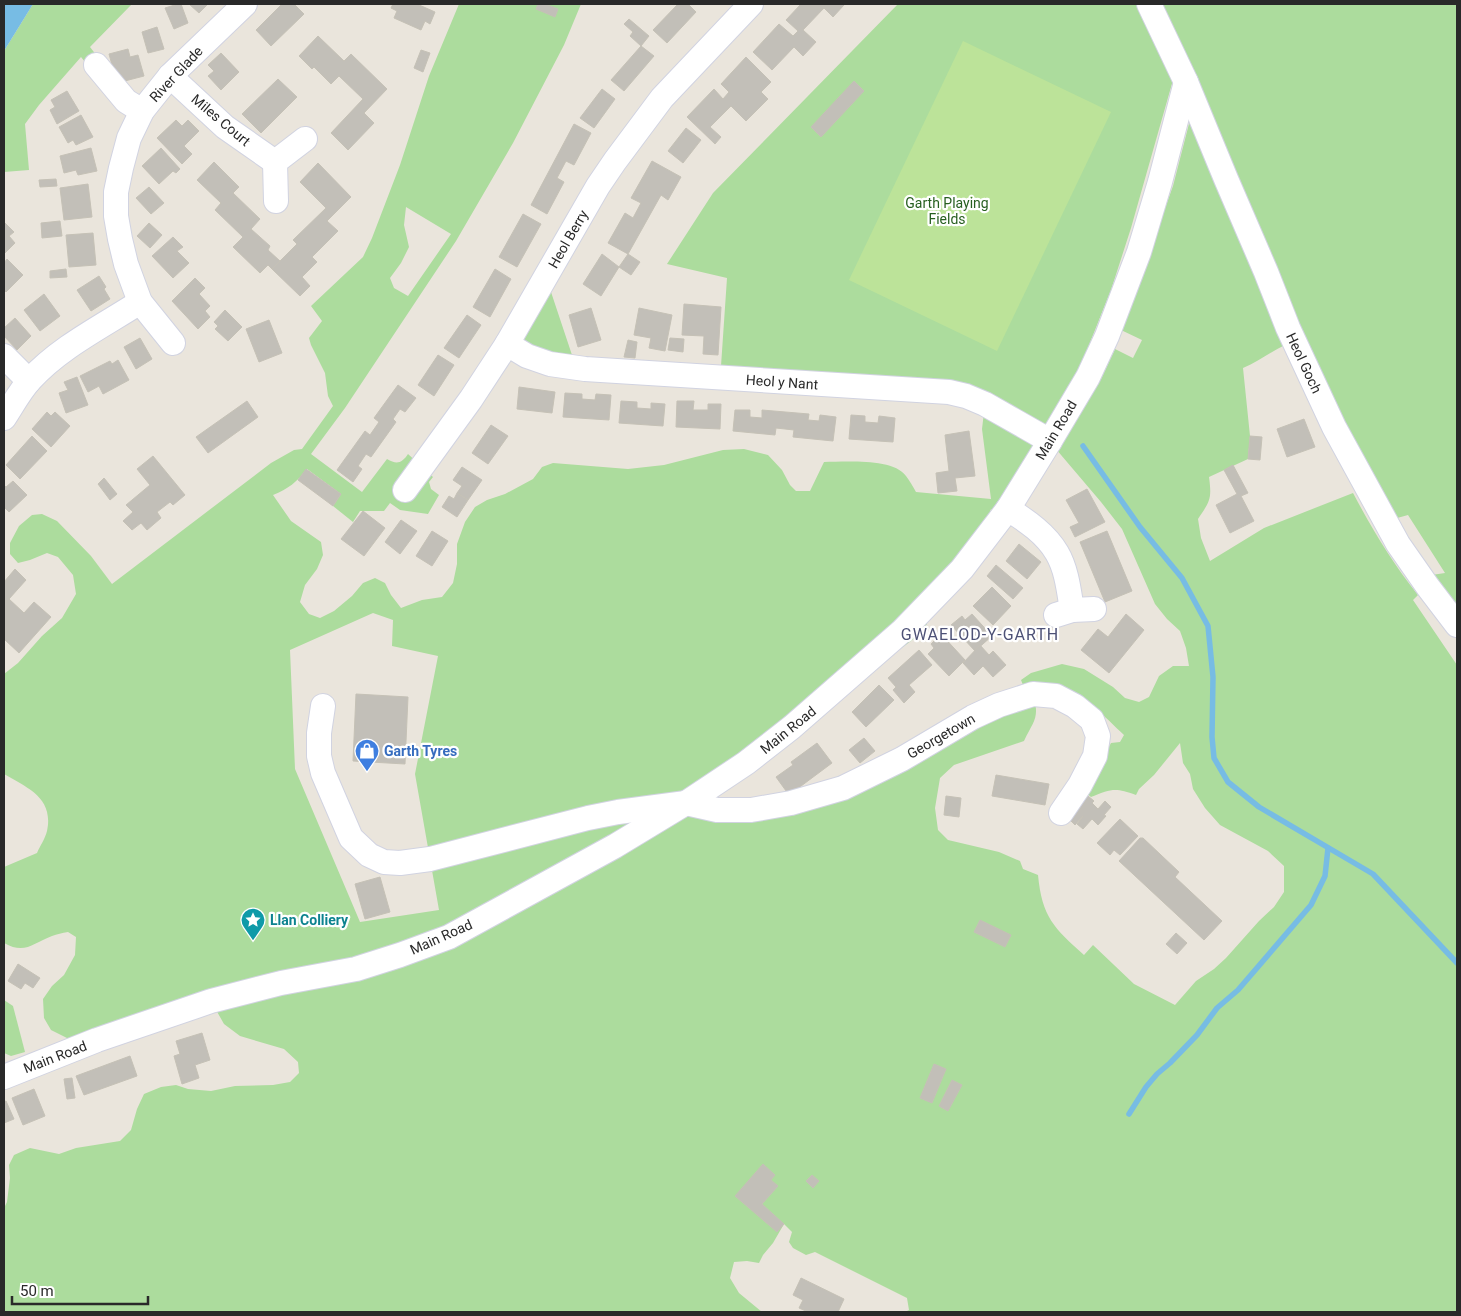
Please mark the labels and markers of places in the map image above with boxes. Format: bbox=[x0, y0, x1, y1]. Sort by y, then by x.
shop icon: Garth Tyres bbox=[354, 738, 380, 772]
place label: Garth Tyres bbox=[384, 743, 457, 759]
place icon: Llan Colliery bbox=[240, 907, 266, 941]
place label: Llan Colliery bbox=[270, 912, 349, 928]

